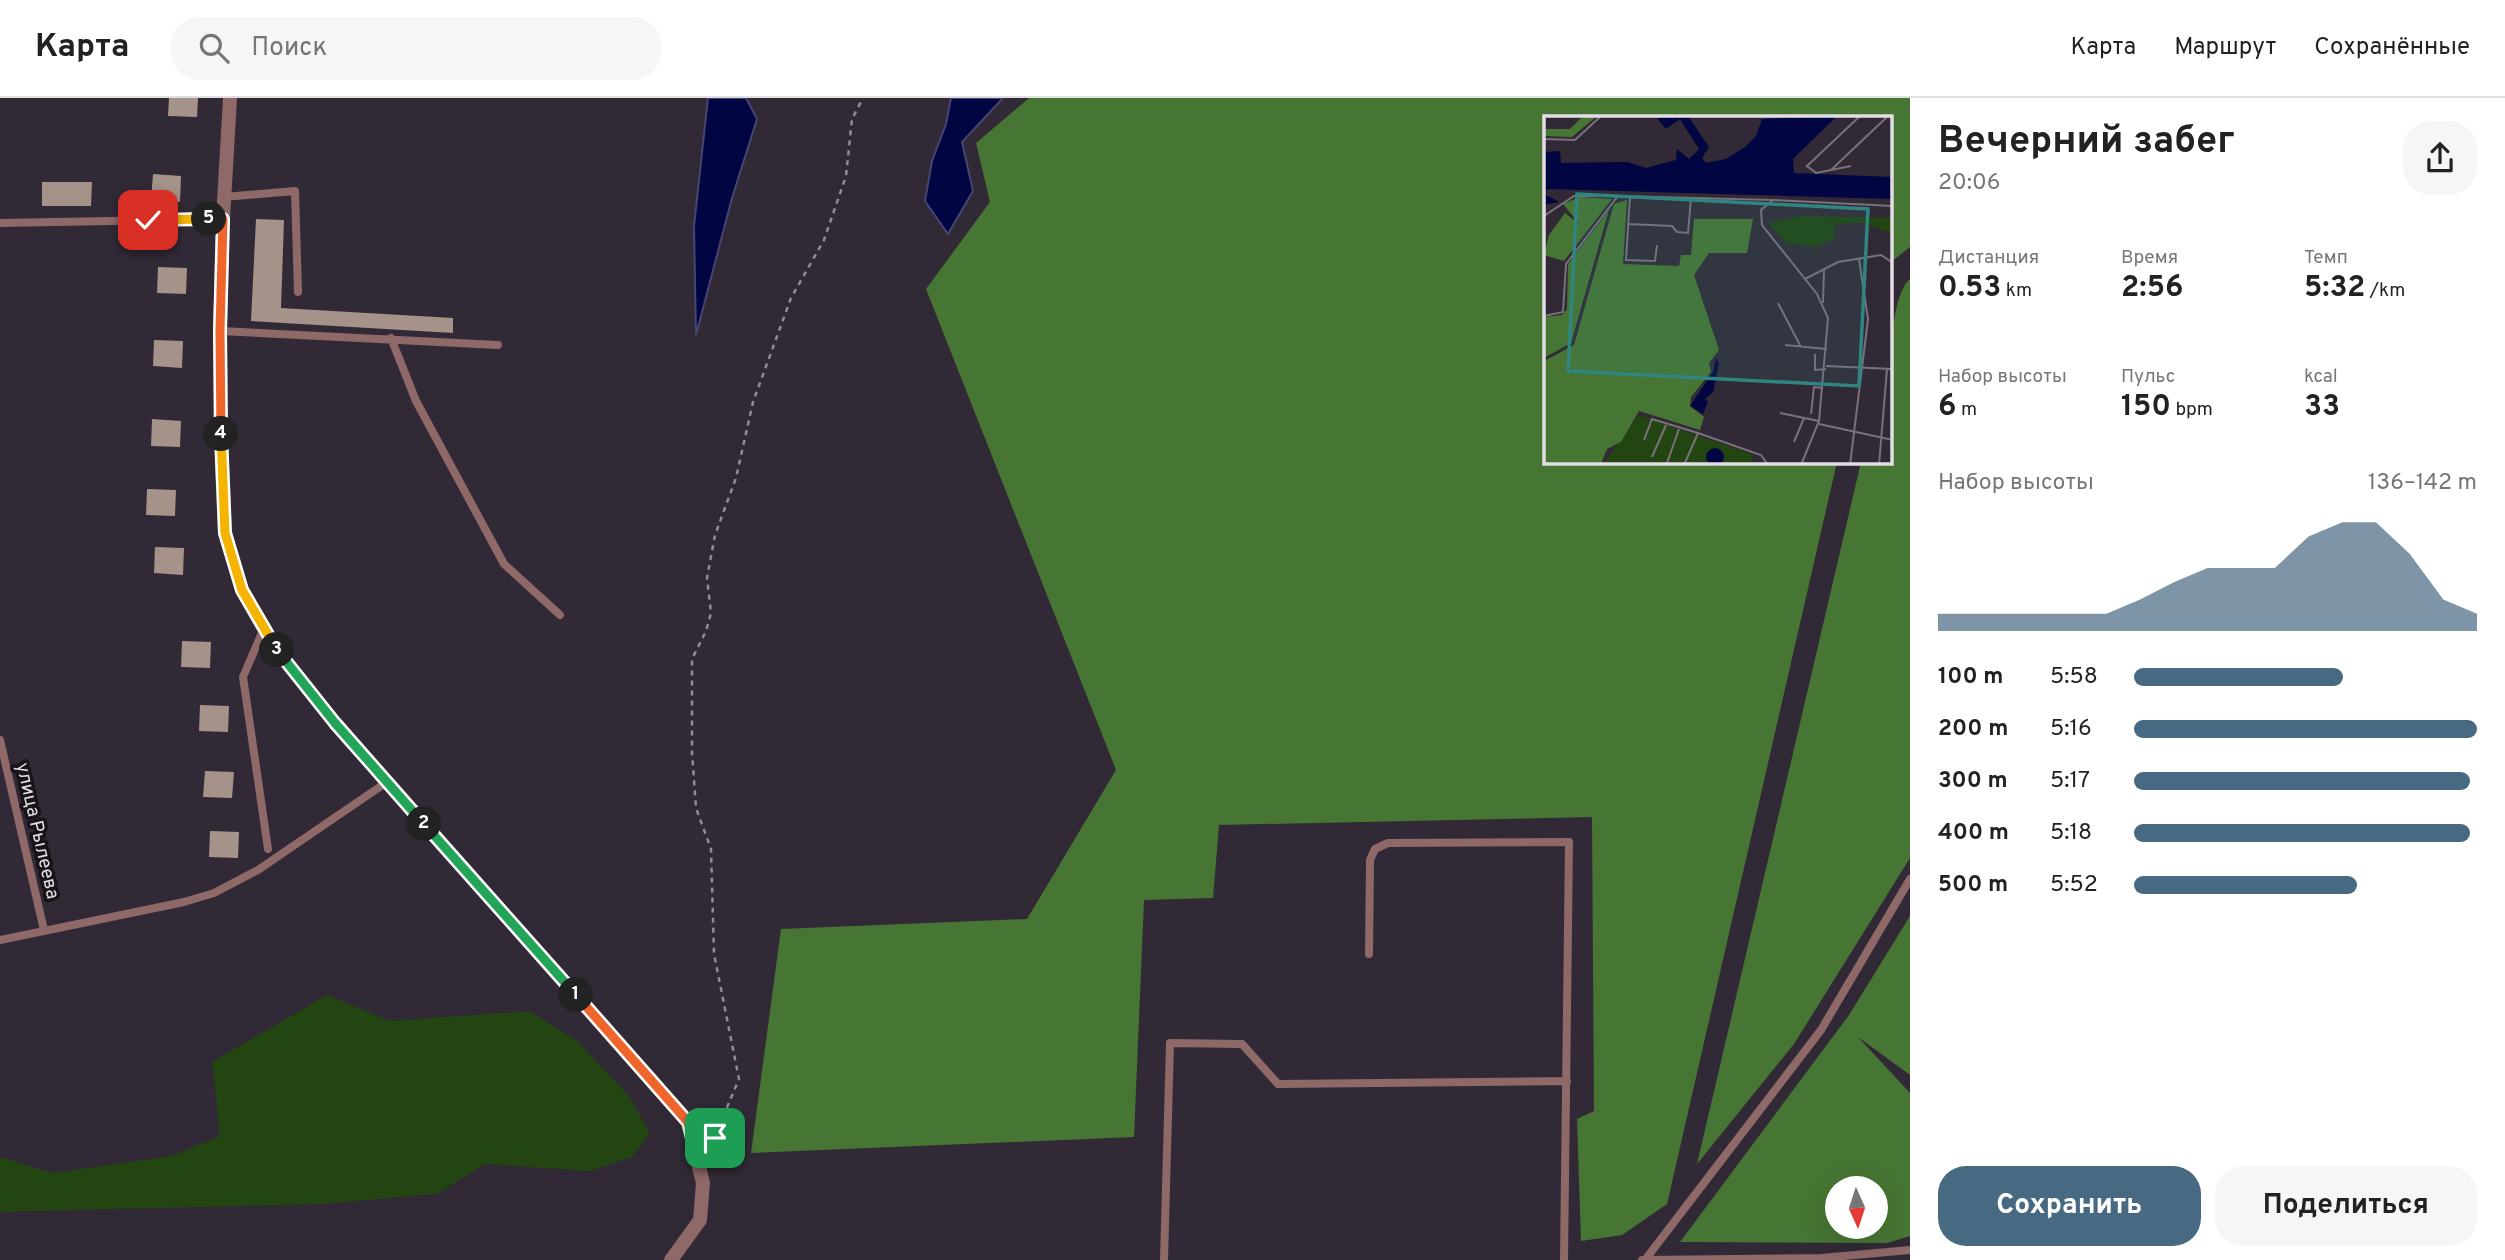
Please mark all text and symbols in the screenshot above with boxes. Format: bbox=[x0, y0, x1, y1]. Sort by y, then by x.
search box bbox=[171, 17, 661, 80]
text: Карта bbox=[35, 27, 129, 69]
icon: search bbox=[195, 29, 233, 67]
text: Поиск bbox=[251, 32, 327, 65]
text: Карта bbox=[2070, 33, 2136, 63]
text: Маршрут bbox=[2174, 33, 2276, 63]
text: Сохранённые bbox=[2314, 33, 2470, 63]
inset map bbox=[1544, 116, 1892, 464]
text: Вечерний забег bbox=[1938, 118, 2235, 167]
button: share bbox=[2403, 121, 2477, 195]
text: 20:06 bbox=[1938, 169, 2001, 198]
pin bbox=[118, 190, 178, 250]
icon: check bbox=[129, 201, 167, 239]
pin: 5 bbox=[192, 202, 227, 236]
text: 5 bbox=[203, 206, 214, 230]
text: Дистанция bbox=[1938, 246, 2039, 270]
text: Время bbox=[2121, 246, 2178, 270]
text: Темп bbox=[2304, 246, 2348, 270]
text: 0.53 bbox=[1938, 270, 2001, 307]
text: 2:56 bbox=[2121, 270, 2183, 307]
text: 5:32 bbox=[2304, 270, 2365, 307]
text: km bbox=[2001, 279, 2032, 303]
text: /km bbox=[2365, 279, 2405, 303]
text: Набор высоты bbox=[1938, 365, 2067, 389]
text: Пульс bbox=[2121, 365, 2175, 389]
text: kcal bbox=[2304, 365, 2338, 389]
text: 6 bbox=[1938, 389, 1956, 426]
text: 150 bbox=[2121, 389, 2171, 426]
text: 33 bbox=[2304, 389, 2340, 426]
text: m bbox=[1956, 398, 1977, 422]
text: bpm bbox=[2171, 398, 2213, 422]
pin: 4 bbox=[204, 416, 238, 452]
text: 4 bbox=[214, 421, 227, 445]
text: Набор высоты bbox=[1938, 469, 2094, 498]
text: 136–142 m bbox=[2368, 469, 2477, 498]
pin: 3 bbox=[260, 632, 294, 668]
text: 3 bbox=[271, 637, 282, 661]
text: 100 m bbox=[1938, 663, 2003, 692]
text: 5:58 bbox=[2050, 663, 2098, 692]
text: 200 m bbox=[1938, 715, 2008, 744]
text: 5:16 bbox=[2050, 715, 2092, 744]
street label: улица Рылеева bbox=[10, 760, 64, 902]
text: 300 m bbox=[1938, 767, 2008, 796]
text: 5:17 bbox=[2050, 767, 2090, 796]
pin: 2 bbox=[406, 806, 442, 842]
text: 2 bbox=[418, 811, 429, 835]
text: 400 m bbox=[1938, 819, 2009, 848]
text: 5:18 bbox=[2050, 819, 2092, 848]
text: 500 m bbox=[1938, 871, 2008, 900]
text: 5:52 bbox=[2050, 871, 2098, 900]
pin: 1 bbox=[558, 978, 594, 1012]
text: 1 bbox=[572, 982, 579, 1006]
pin bbox=[685, 1108, 745, 1168]
icon: arrive bbox=[696, 1119, 734, 1157]
button: Сохранить bbox=[1938, 1166, 2201, 1246]
button: Поделиться bbox=[2215, 1166, 2477, 1246]
north arrow bbox=[1825, 1176, 1888, 1239]
map controls bbox=[1825, 1176, 1888, 1239]

